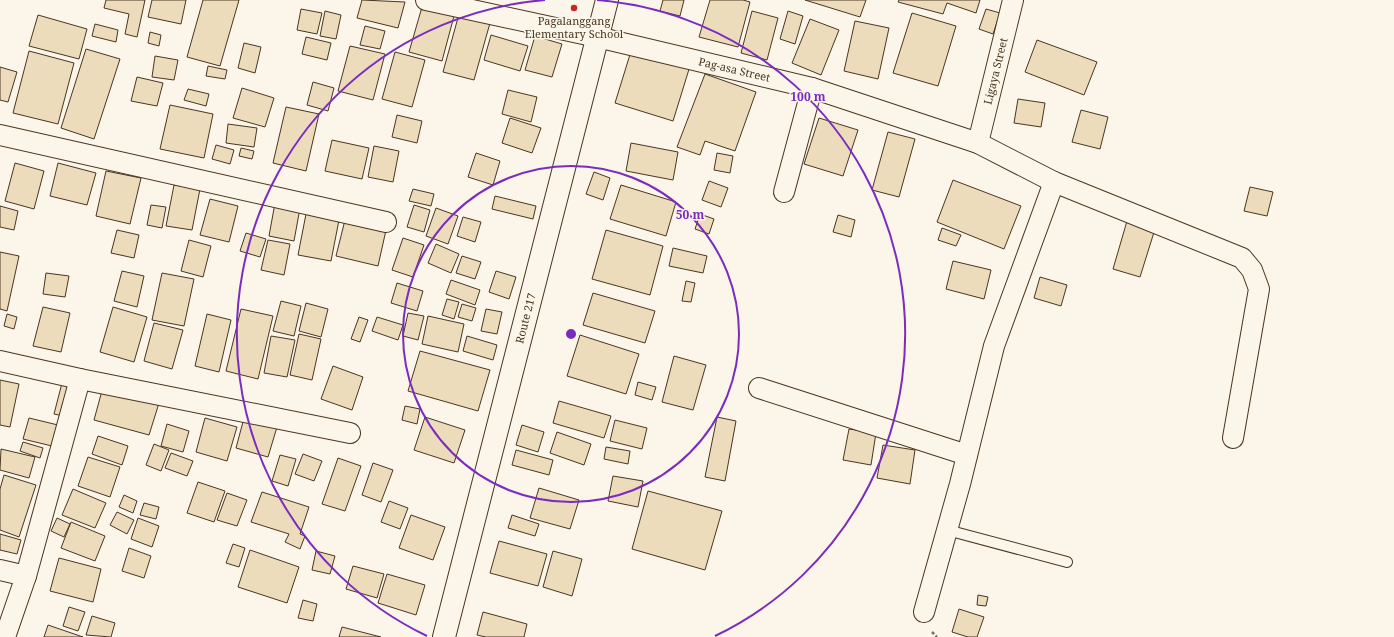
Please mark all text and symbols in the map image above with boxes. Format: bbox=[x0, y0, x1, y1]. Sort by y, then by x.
marker: Pagalanggang Elementary School bbox=[569, 3, 579, 13]
place label: Pagalanggang Elementary School bbox=[525, 13, 624, 41]
street label: Ligaya Street bbox=[980, 36, 1011, 106]
street label: Pag-asa Street bbox=[697, 53, 772, 85]
text: 100 m bbox=[790, 88, 826, 105]
text: 50 m bbox=[676, 206, 704, 223]
street label: Route 217 bbox=[511, 291, 539, 345]
centre of rings bbox=[564, 327, 578, 341]

